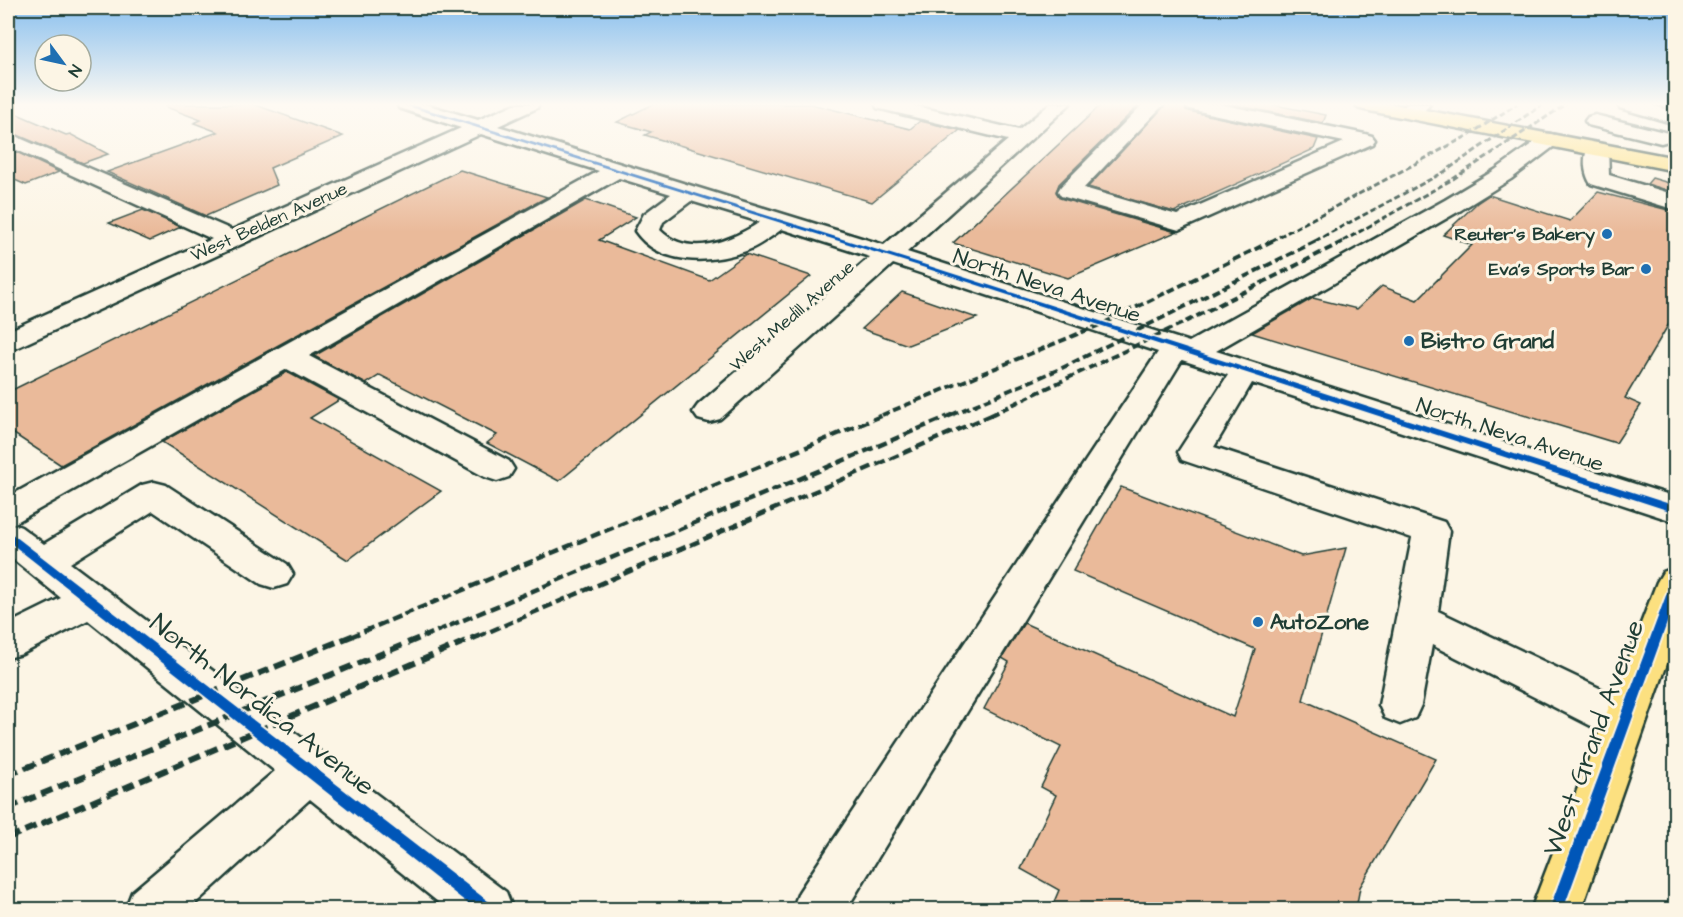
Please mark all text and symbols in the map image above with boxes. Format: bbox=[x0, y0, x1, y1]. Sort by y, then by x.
north arrow bbox=[33, 33, 93, 93]
text: N bbox=[63, 60, 87, 81]
street label: West Belden Avenue bbox=[187, 176, 352, 268]
place label: Reuter’s Bakery bbox=[1455, 222, 1595, 248]
marker: Reuter’s Bakery bbox=[1600, 227, 1614, 241]
street label: North Neva Avenue bbox=[949, 241, 1145, 331]
street label: West Medill Avenue bbox=[724, 255, 860, 377]
place label: Eva’s Sports Bar bbox=[1489, 257, 1634, 282]
marker: Eva’s Sports Bar bbox=[1639, 262, 1653, 276]
place label: Bistro Grand bbox=[1421, 326, 1555, 357]
marker: Bistro Grand bbox=[1402, 334, 1416, 348]
street label: North Neva Avenue bbox=[1412, 390, 1608, 480]
street label: North Nordica Avenue bbox=[141, 605, 383, 805]
place label: AutoZone bbox=[1270, 607, 1369, 638]
marker: AutoZone bbox=[1251, 615, 1265, 629]
street label: West Grand Avenue bbox=[1534, 615, 1654, 861]

